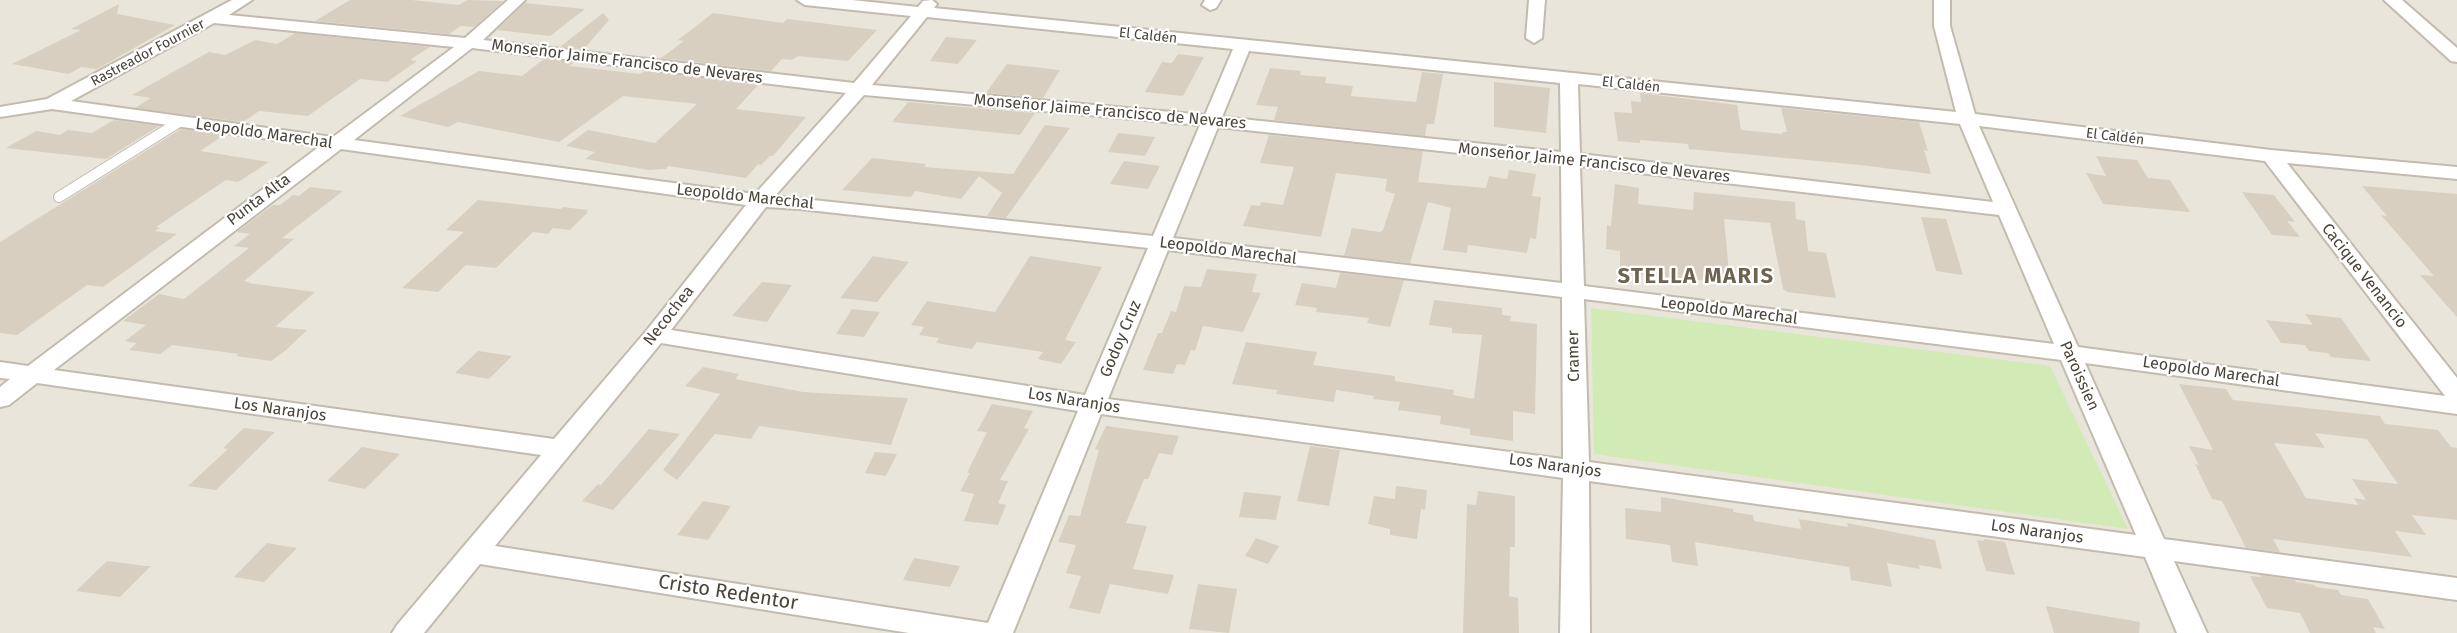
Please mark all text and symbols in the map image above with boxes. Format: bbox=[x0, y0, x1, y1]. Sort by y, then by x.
street label: Rastreador Fournier bbox=[88, 16, 208, 90]
street label: El Caldén bbox=[1118, 25, 1178, 47]
street label: Monseñor Jaime Francisco de Nevares bbox=[490, 36, 764, 88]
street label: El Caldén bbox=[1601, 74, 1661, 96]
street label: Monseñor Jaime Francisco de Nevares bbox=[973, 91, 1247, 133]
street label: Leopoldo Marechal bbox=[194, 115, 334, 153]
street label: El Caldén bbox=[2085, 125, 2145, 149]
street label: Monseñor Jaime Francisco de Nevares bbox=[1457, 139, 1731, 187]
street label: Punta Alta bbox=[224, 170, 294, 230]
street label: Leopoldo Marechal bbox=[675, 180, 815, 214]
street label: Cacique Venancio bbox=[2317, 220, 2411, 332]
street label: Leopoldo Marechal bbox=[1158, 233, 1298, 269]
district label: STELLA MARIS bbox=[1617, 264, 1775, 290]
street label: Necochea bbox=[640, 282, 698, 350]
street label: Leopoldo Marechal bbox=[1659, 293, 1799, 329]
street label: Godoy Cruz bbox=[1096, 298, 1146, 380]
street label: Cramer bbox=[1564, 330, 1584, 382]
street label: Paroissien bbox=[2055, 338, 2103, 414]
street label: Leopoldo Marechal bbox=[2141, 353, 2281, 391]
street label: Los Naranjos bbox=[1026, 384, 1122, 418]
street label: Los Naranjos bbox=[232, 394, 328, 426]
street label: Los Naranjos bbox=[1507, 450, 1603, 482]
street label: Los Naranjos bbox=[1989, 516, 2085, 548]
street label: Cristo Redentor bbox=[656, 570, 800, 616]

